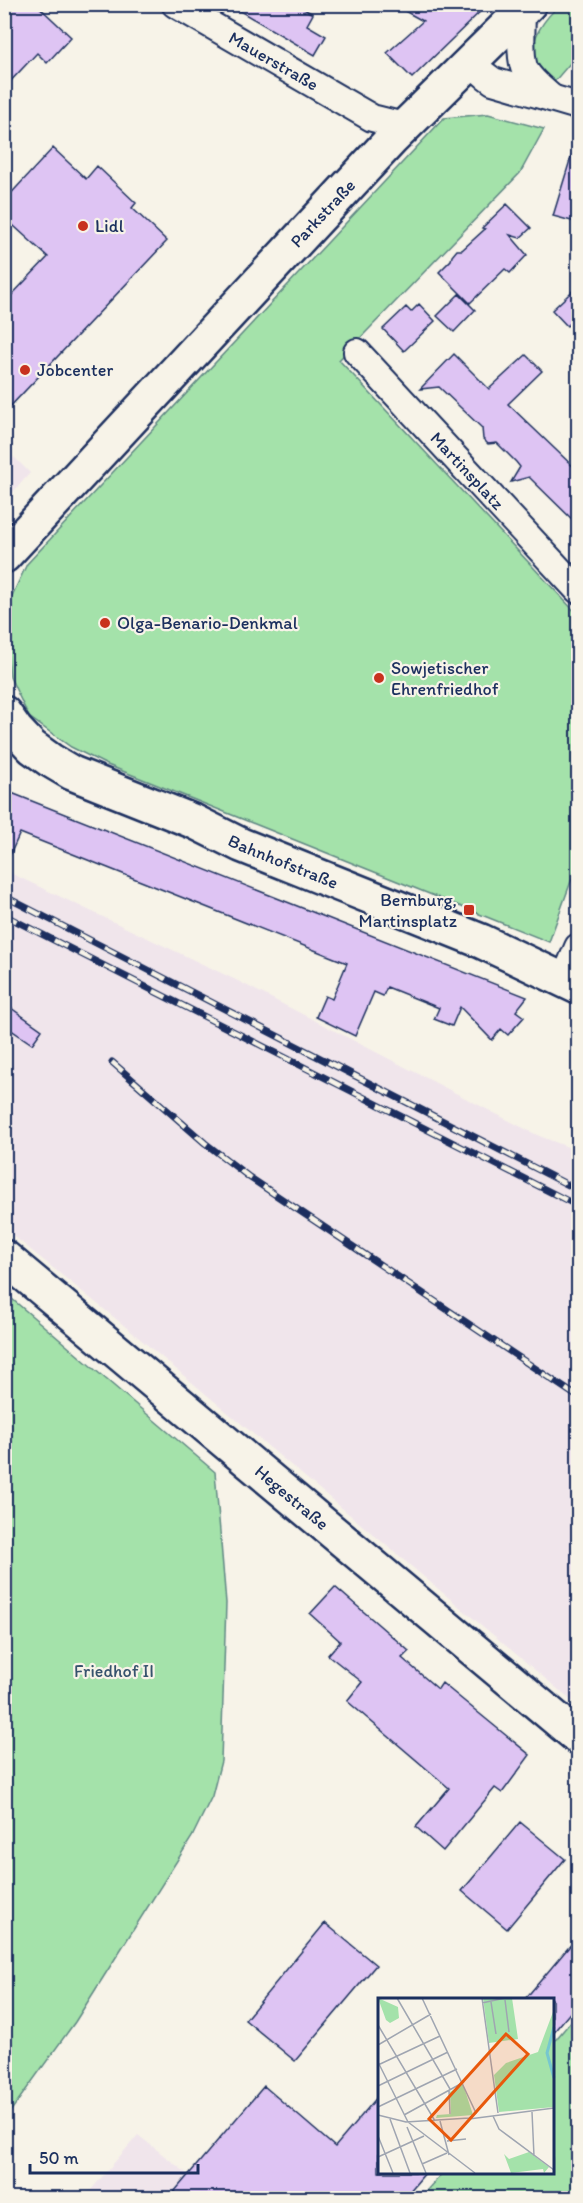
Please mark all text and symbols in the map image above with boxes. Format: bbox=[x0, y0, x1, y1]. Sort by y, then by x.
street label: Mauerstraße bbox=[225, 26, 323, 96]
street label: Parkstraße bbox=[286, 174, 360, 252]
place label: Lidl bbox=[95, 215, 124, 237]
marker: Lidl bbox=[76, 219, 90, 233]
place label: Jobcenter bbox=[37, 359, 113, 381]
marker: Jobcenter bbox=[18, 363, 32, 377]
street label: Martinsplatz bbox=[426, 427, 509, 514]
place label: Olga-Benario-Denkmal bbox=[117, 612, 298, 634]
marker: Olga-Benario-Denkmal bbox=[98, 616, 112, 630]
place label: Sowjetischer Ehrenfriedhof bbox=[391, 657, 499, 700]
marker: Sowjetischer Ehrenfriedhof bbox=[372, 671, 386, 685]
street label: Bahnhofstraße bbox=[224, 829, 341, 894]
place label: Bernburg, Martinsplatz bbox=[359, 889, 457, 932]
marker: Bernburg, Martinsplatz bbox=[462, 903, 476, 917]
street label: Hegestraße bbox=[250, 1460, 333, 1535]
park label: Friedhof II bbox=[74, 1660, 154, 1682]
inset map bbox=[378, 1998, 553, 2173]
scale bar bbox=[30, 2137, 198, 2175]
text: 50 m bbox=[39, 2147, 79, 2169]

